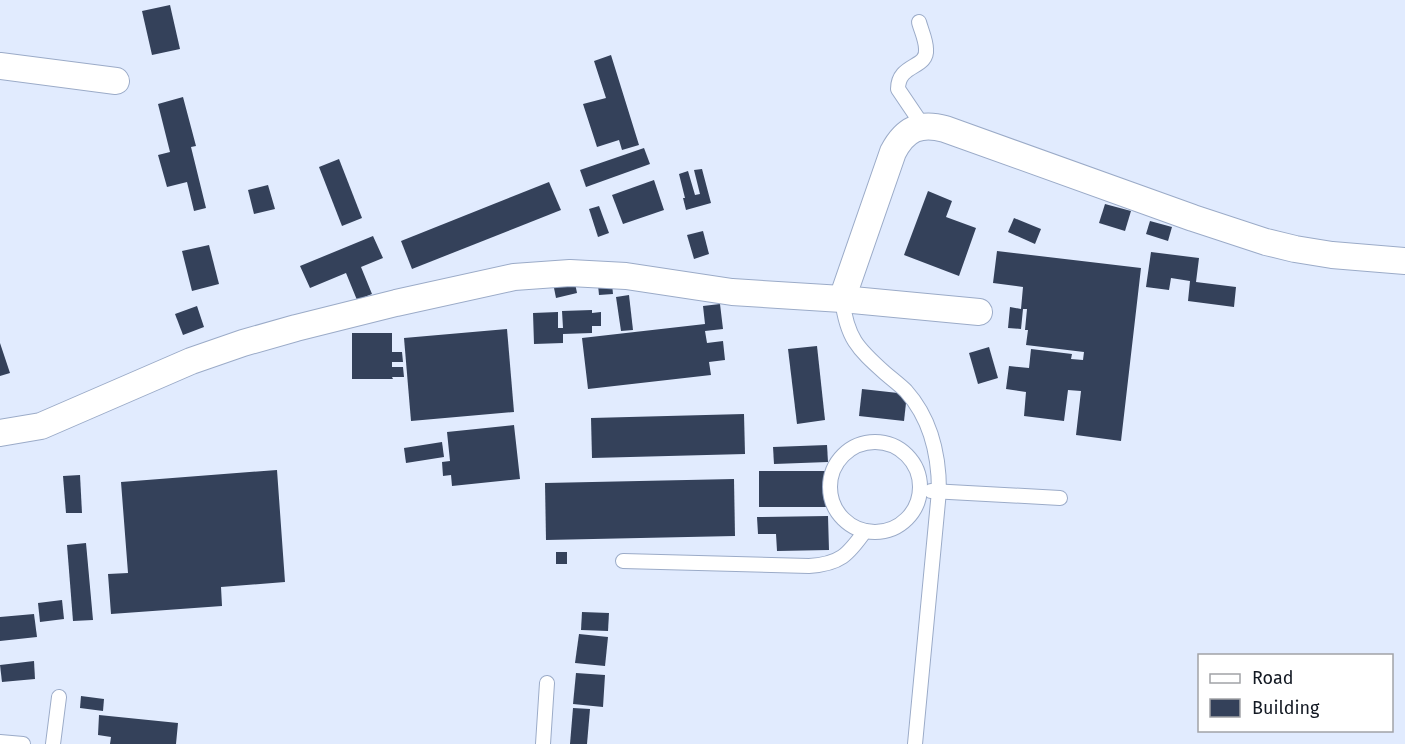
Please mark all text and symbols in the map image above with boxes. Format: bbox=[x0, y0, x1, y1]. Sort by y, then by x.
legend bbox=[1198, 654, 1393, 732]
text: Road bbox=[1252, 667, 1294, 689]
text: Building bbox=[1252, 697, 1320, 719]

